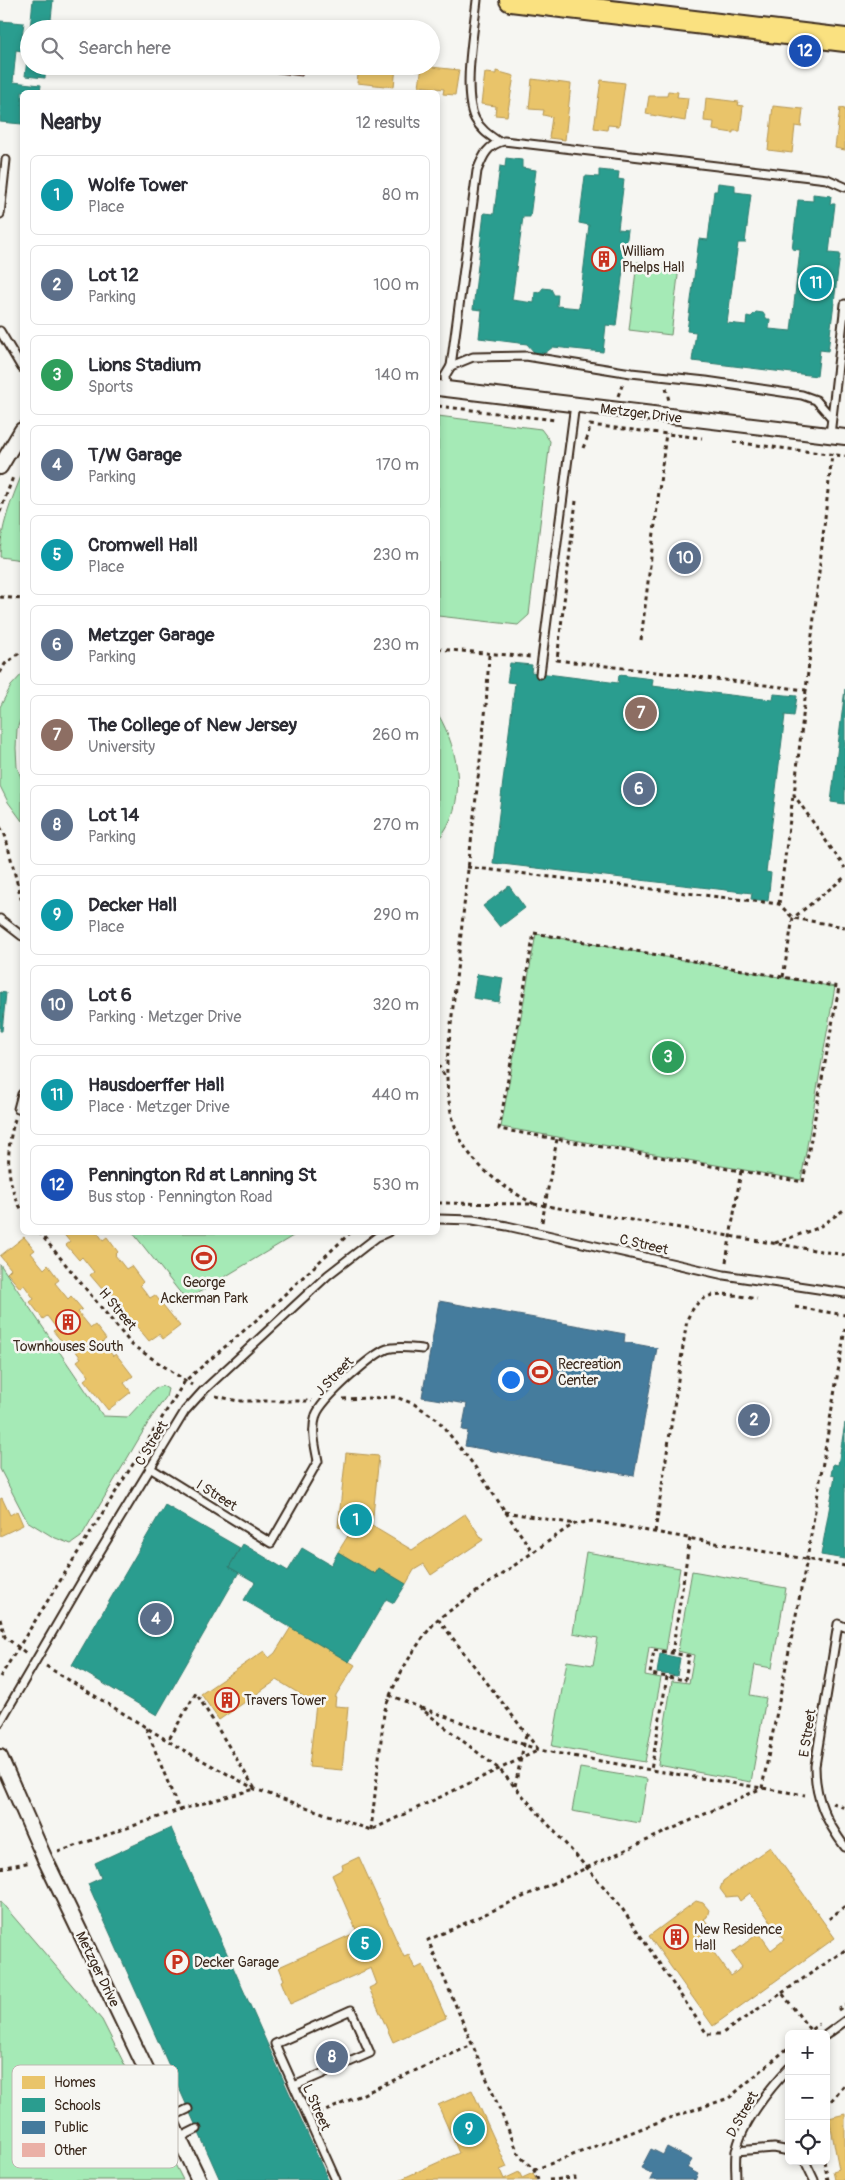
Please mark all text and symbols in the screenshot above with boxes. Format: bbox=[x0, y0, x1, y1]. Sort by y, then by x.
search box bbox=[20, 20, 440, 75]
pin: 12 bbox=[789, 32, 821, 70]
icon: search bbox=[38, 34, 66, 62]
text: Search here bbox=[78, 36, 171, 60]
text: Nearby bbox=[40, 109, 101, 136]
text: 12 results bbox=[356, 113, 420, 133]
text: Wolfe Tower bbox=[88, 173, 188, 197]
text: 1 bbox=[54, 185, 60, 205]
text: 80 m bbox=[382, 185, 419, 205]
text: Place bbox=[88, 197, 124, 217]
place label: William Phelps Hall bbox=[622, 243, 684, 276]
building icon: William Phelps Hall bbox=[591, 246, 617, 272]
text: Lot 12 bbox=[88, 263, 139, 287]
pin: 11 bbox=[800, 264, 832, 302]
text: 2 bbox=[53, 275, 61, 295]
text: 100 m bbox=[373, 275, 419, 295]
text: Parking bbox=[88, 287, 136, 307]
text: Lions Stadium bbox=[88, 353, 201, 377]
text: 3 bbox=[53, 365, 61, 385]
text: 140 m bbox=[375, 365, 419, 385]
text: Sports bbox=[88, 377, 133, 397]
street label: Metzger Drive bbox=[599, 400, 683, 427]
text: T/W Garage bbox=[88, 443, 182, 467]
text: 4 bbox=[52, 455, 62, 475]
text: 170 m bbox=[376, 455, 419, 475]
text: Parking bbox=[88, 467, 136, 487]
text: Cromwell Hall bbox=[88, 533, 198, 557]
pin: 10 bbox=[669, 539, 701, 577]
text: 5 bbox=[53, 545, 61, 565]
text: 230 m bbox=[373, 545, 419, 565]
text: Place bbox=[88, 557, 124, 577]
text: Metzger Garage bbox=[88, 623, 214, 647]
text: 6 bbox=[52, 635, 62, 655]
text: 230 m bbox=[373, 635, 419, 655]
text: Parking bbox=[88, 647, 136, 667]
pin: 7 bbox=[625, 694, 657, 732]
text: The College of New Jersey bbox=[88, 713, 297, 737]
text: 7 bbox=[53, 725, 61, 745]
text: 260 m bbox=[372, 725, 419, 745]
text: University bbox=[88, 737, 155, 757]
pin: 6 bbox=[623, 770, 655, 808]
text: Lot 14 bbox=[88, 803, 139, 827]
text: 8 bbox=[53, 815, 61, 835]
text: 270 m bbox=[373, 815, 419, 835]
text: Parking bbox=[88, 827, 136, 847]
text: Decker Hall bbox=[88, 893, 177, 917]
text: 9 bbox=[53, 905, 61, 925]
text: 290 m bbox=[373, 905, 419, 925]
text: Place bbox=[88, 917, 124, 937]
text: Lot 6 bbox=[88, 983, 132, 1007]
text: 10 bbox=[48, 995, 66, 1015]
text: 320 m bbox=[373, 995, 419, 1015]
text: Parking · Metzger Drive bbox=[88, 1007, 241, 1027]
pin: 3 bbox=[652, 1038, 684, 1076]
text: Hausdoerffer Hall bbox=[88, 1073, 224, 1097]
text: 11 bbox=[51, 1085, 63, 1105]
text: 440 m bbox=[372, 1085, 419, 1105]
text: Place · Metzger Drive bbox=[88, 1097, 230, 1117]
text: Pennington Rd at Lanning St bbox=[88, 1163, 316, 1187]
text: 12 bbox=[49, 1175, 65, 1195]
text: 530 m bbox=[373, 1175, 419, 1195]
text: Bus stop · Pennington Road bbox=[88, 1187, 273, 1207]
street label: C Street bbox=[618, 1231, 670, 1258]
sports icon: George Ackerman Park bbox=[191, 1245, 217, 1271]
place label: George Ackerman Park bbox=[160, 1274, 248, 1307]
street label: H Street bbox=[95, 1285, 140, 1334]
building icon: Townhouses South bbox=[55, 1309, 81, 1335]
place label: Townhouses South bbox=[13, 1338, 123, 1355]
street label: J Street bbox=[312, 1353, 357, 1399]
place label: Recreation Center bbox=[558, 1356, 621, 1389]
sports icon: Recreation Center bbox=[527, 1359, 553, 1385]
your location bbox=[498, 1367, 524, 1393]
pin: 2 bbox=[738, 1401, 770, 1439]
street label: C Street bbox=[131, 1417, 172, 1469]
street label: I Street bbox=[193, 1476, 241, 1515]
pin: 1 bbox=[340, 1501, 372, 1539]
pin: 4 bbox=[140, 1600, 172, 1638]
building icon: Travers Tower bbox=[214, 1687, 240, 1713]
place label: Travers Tower bbox=[244, 1692, 326, 1709]
street label: E Street bbox=[795, 1708, 820, 1758]
place label: New Residence Hall bbox=[694, 1921, 782, 1954]
building icon: New Residence Hall bbox=[663, 1924, 689, 1950]
pin: 5 bbox=[349, 1925, 381, 1963]
street label: Metzger Drive bbox=[72, 1929, 123, 2010]
parking icon: Decker Garage bbox=[164, 1949, 190, 1975]
place label: Decker Garage bbox=[194, 1954, 279, 1971]
map controls bbox=[785, 2030, 830, 2165]
button: + bbox=[785, 2030, 830, 2075]
pin: 8 bbox=[316, 2038, 348, 2076]
legend bbox=[12, 2065, 178, 2168]
text: Homes bbox=[54, 2074, 96, 2091]
button: − bbox=[785, 2075, 830, 2120]
street label: L Street bbox=[299, 2081, 334, 2133]
street label: D Street bbox=[723, 2088, 762, 2140]
text: Schools bbox=[54, 2097, 101, 2114]
pin: 9 bbox=[453, 2110, 485, 2148]
text: Public bbox=[54, 2119, 89, 2136]
button: locate bbox=[785, 2120, 830, 2165]
text: Other bbox=[54, 2142, 87, 2159]

